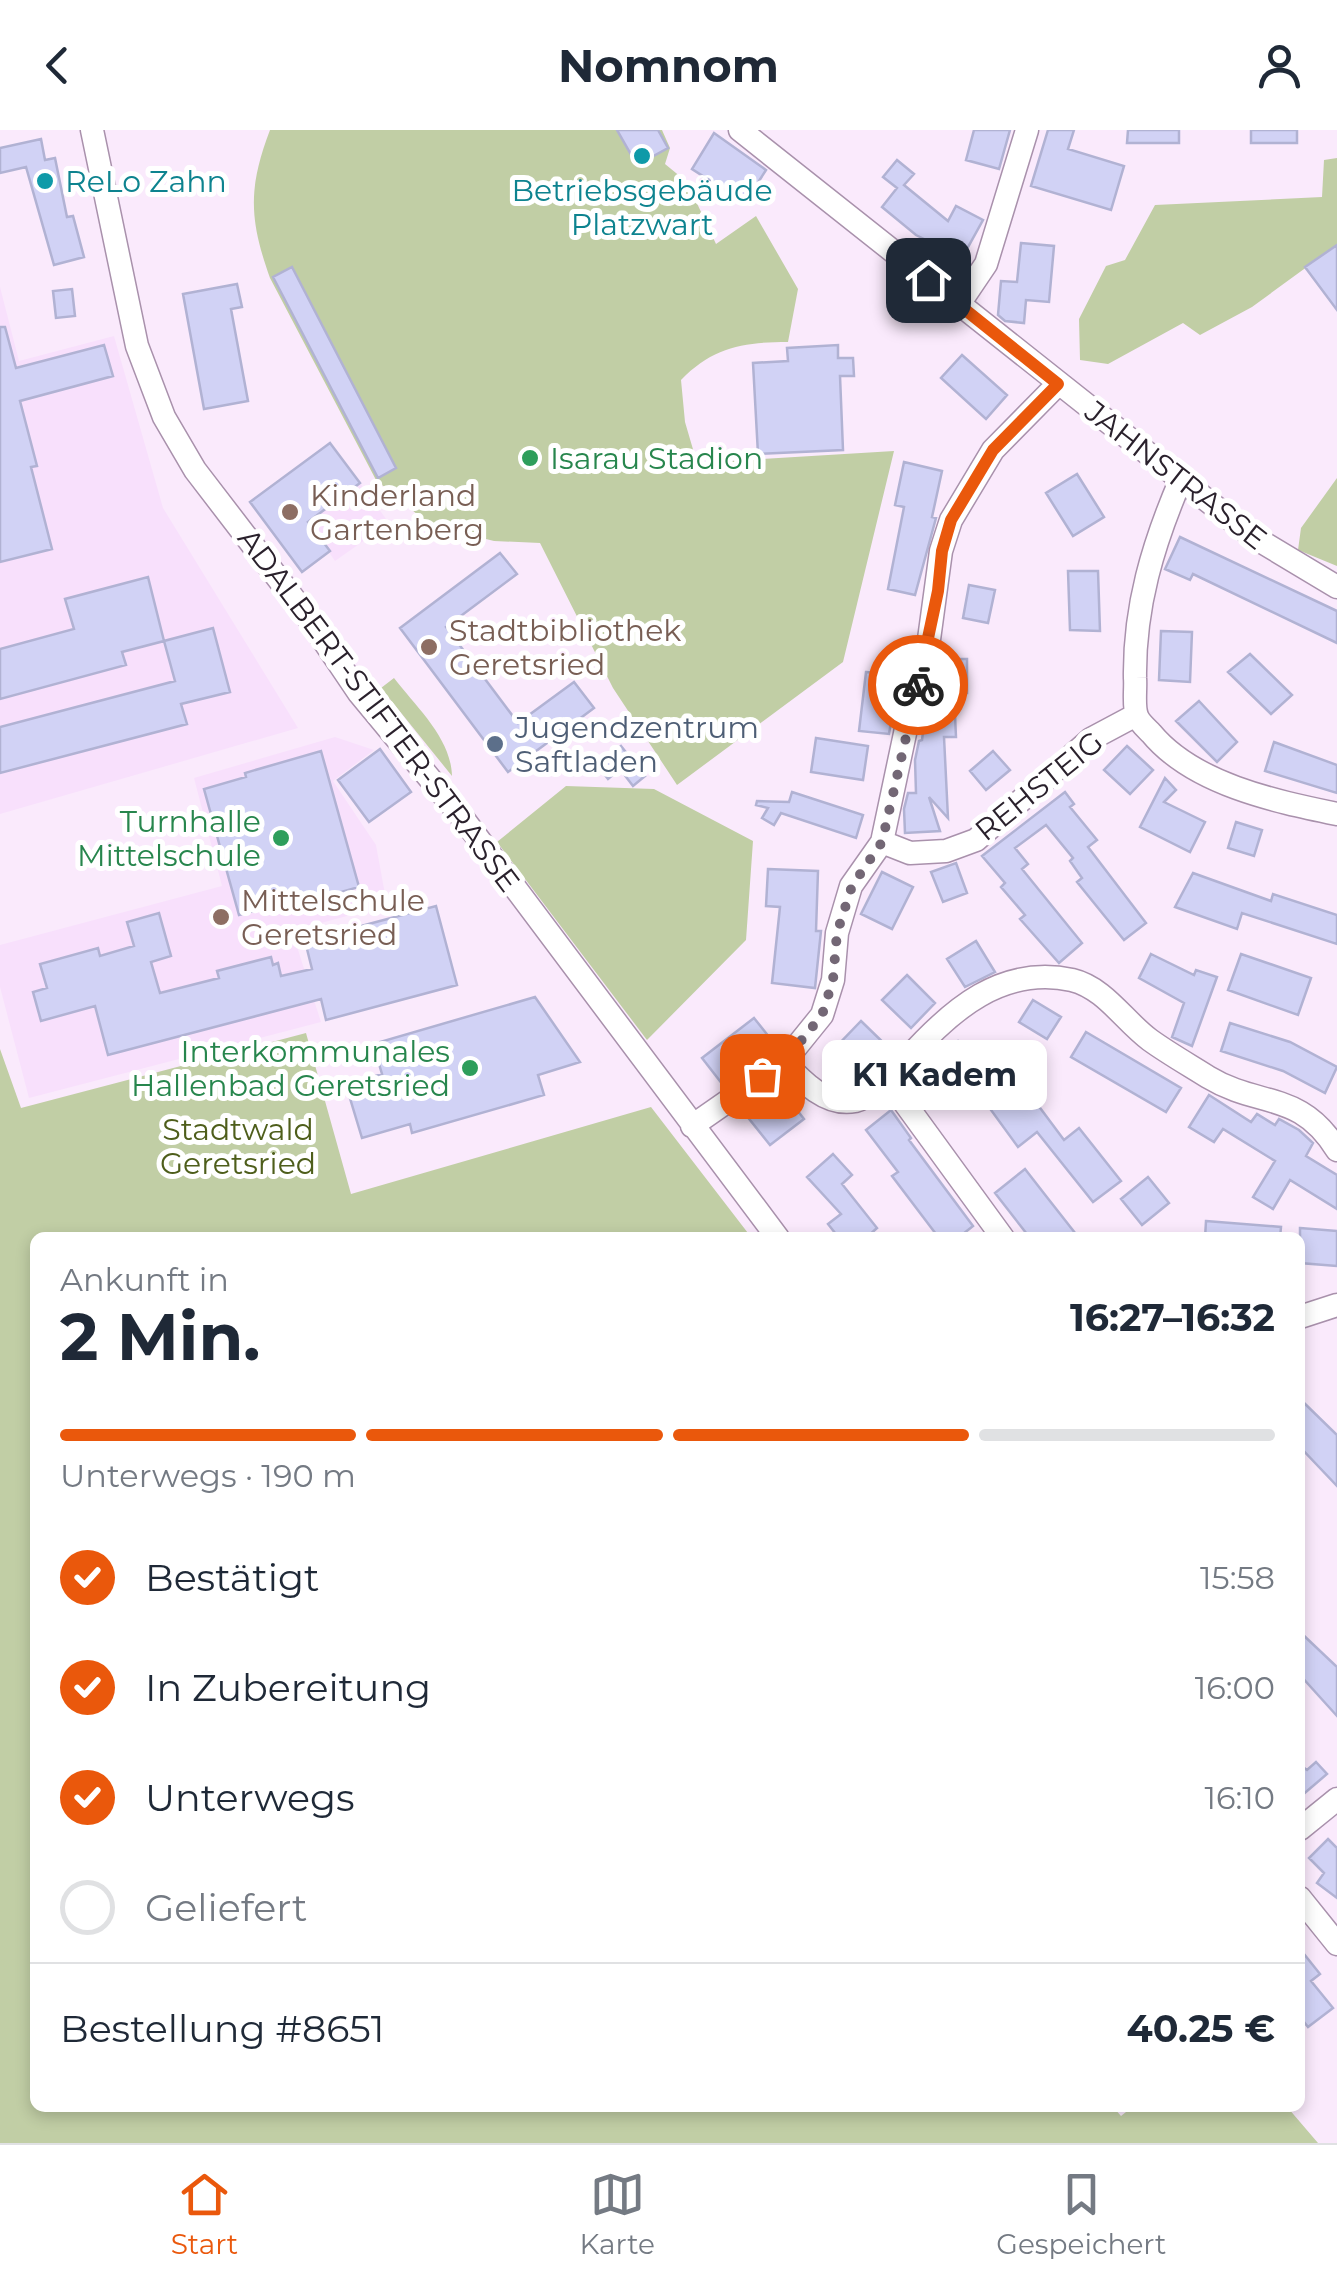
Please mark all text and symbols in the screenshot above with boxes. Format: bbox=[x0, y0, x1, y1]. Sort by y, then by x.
icon: back bbox=[30, 38, 85, 93]
text: Nomnom bbox=[558, 38, 779, 93]
icon: person bbox=[1252, 38, 1307, 93]
marker: Betriebsgebäude Platzwart bbox=[631, 145, 653, 167]
place label: ReLo Zahn bbox=[65, 163, 227, 200]
marker: ReLo Zahn bbox=[34, 170, 56, 192]
place label: Betriebsgebäude Platzwart bbox=[511, 172, 773, 243]
pin bbox=[886, 238, 971, 323]
icon: home bbox=[901, 253, 956, 308]
street label: JAHNSTRASSE bbox=[1077, 392, 1274, 557]
place label: Isarau Stadion bbox=[550, 440, 763, 477]
marker: Isarau Stadion bbox=[519, 447, 541, 469]
place label: Kinderland Gartenberg bbox=[310, 477, 484, 548]
marker: Kinderland Gartenberg bbox=[279, 501, 301, 523]
street label: ADALBERT-STIFTER-STRASSE bbox=[230, 521, 528, 899]
place label: Stadtbibliothek Geretsried bbox=[449, 612, 681, 683]
courier bbox=[868, 635, 968, 735]
marker: Stadtbibliothek Geretsried bbox=[418, 636, 440, 658]
icon: bike bbox=[891, 658, 946, 713]
place label: Jugendzentrum Saftladen bbox=[514, 709, 759, 780]
street label: REHSTEIG bbox=[968, 723, 1110, 849]
marker: Jugendzentrum Saftladen bbox=[484, 733, 506, 755]
place label: Turnhalle Mittelschule bbox=[77, 803, 261, 874]
marker: Turnhalle Mittelschule bbox=[270, 827, 292, 849]
place label: Mittelschule Geretsried bbox=[241, 882, 425, 953]
marker: Mittelschule Geretsried bbox=[210, 906, 232, 928]
place label: Interkommunales Hallenbad Geretsried bbox=[131, 1033, 450, 1104]
pin bbox=[720, 1034, 805, 1119]
callout: K1 Kadem bbox=[822, 1041, 1047, 1111]
icon: bag bbox=[735, 1049, 790, 1104]
text: K1 Kadem bbox=[852, 1055, 1017, 1094]
marker: Interkommunales Hallenbad Geretsried bbox=[459, 1057, 481, 1079]
park label: Stadtwald Geretsried bbox=[160, 1111, 316, 1182]
text: Ankunft in bbox=[60, 1260, 229, 1299]
text: 16:27–16:32 bbox=[1070, 1294, 1275, 1341]
text: 2 Min. bbox=[60, 1297, 260, 1376]
text: Unterwegs · 190 m bbox=[60, 1456, 356, 1495]
icon: check bbox=[60, 1550, 115, 1605]
text: Bestätigt bbox=[145, 1554, 319, 1601]
text: 15:58 bbox=[1200, 1558, 1275, 1597]
icon: check bbox=[60, 1660, 115, 1715]
text: In Zubereitung bbox=[145, 1664, 431, 1711]
text: 16:00 bbox=[1195, 1668, 1275, 1707]
icon: check bbox=[60, 1770, 115, 1825]
text: Unterwegs bbox=[145, 1774, 355, 1821]
text: 16:10 bbox=[1204, 1778, 1275, 1817]
text: Geliefert bbox=[145, 1884, 307, 1931]
text: Bestellung #8651 bbox=[60, 2005, 385, 2052]
text: 40.25 € bbox=[1127, 2005, 1275, 2052]
tab: Start bbox=[171, 2167, 238, 2261]
tab: Karte bbox=[580, 2167, 655, 2261]
tab: Gespeichert bbox=[996, 2167, 1166, 2261]

